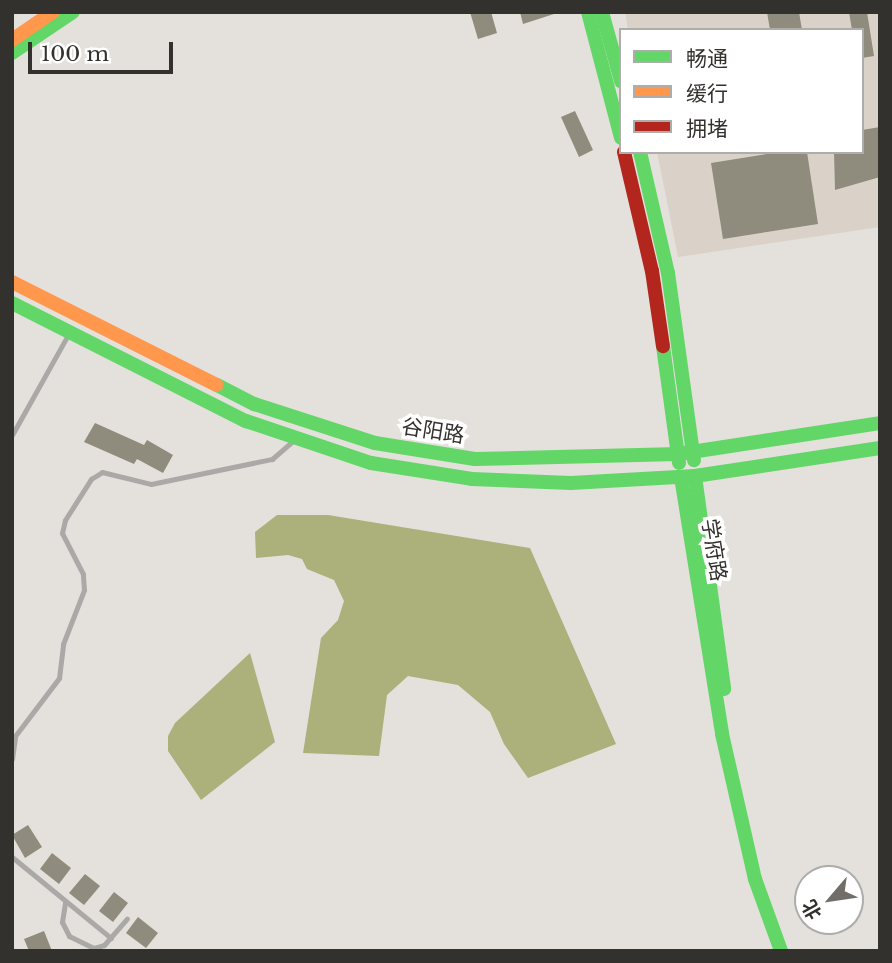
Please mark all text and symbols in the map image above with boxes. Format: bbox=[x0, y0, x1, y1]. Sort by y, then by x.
scale bar bbox=[32, 28, 177, 72]
legend bbox=[619, 28, 864, 154]
text: 100 m bbox=[41, 41, 109, 67]
text: 畅通 bbox=[686, 46, 728, 72]
text: 缓行 bbox=[686, 81, 728, 107]
text: 拥堵 bbox=[686, 116, 728, 142]
street label: 谷阳路 bbox=[400, 414, 466, 448]
street label: 学府路 bbox=[697, 517, 731, 583]
north arrow bbox=[794, 865, 864, 935]
text: 北 bbox=[797, 896, 827, 923]

